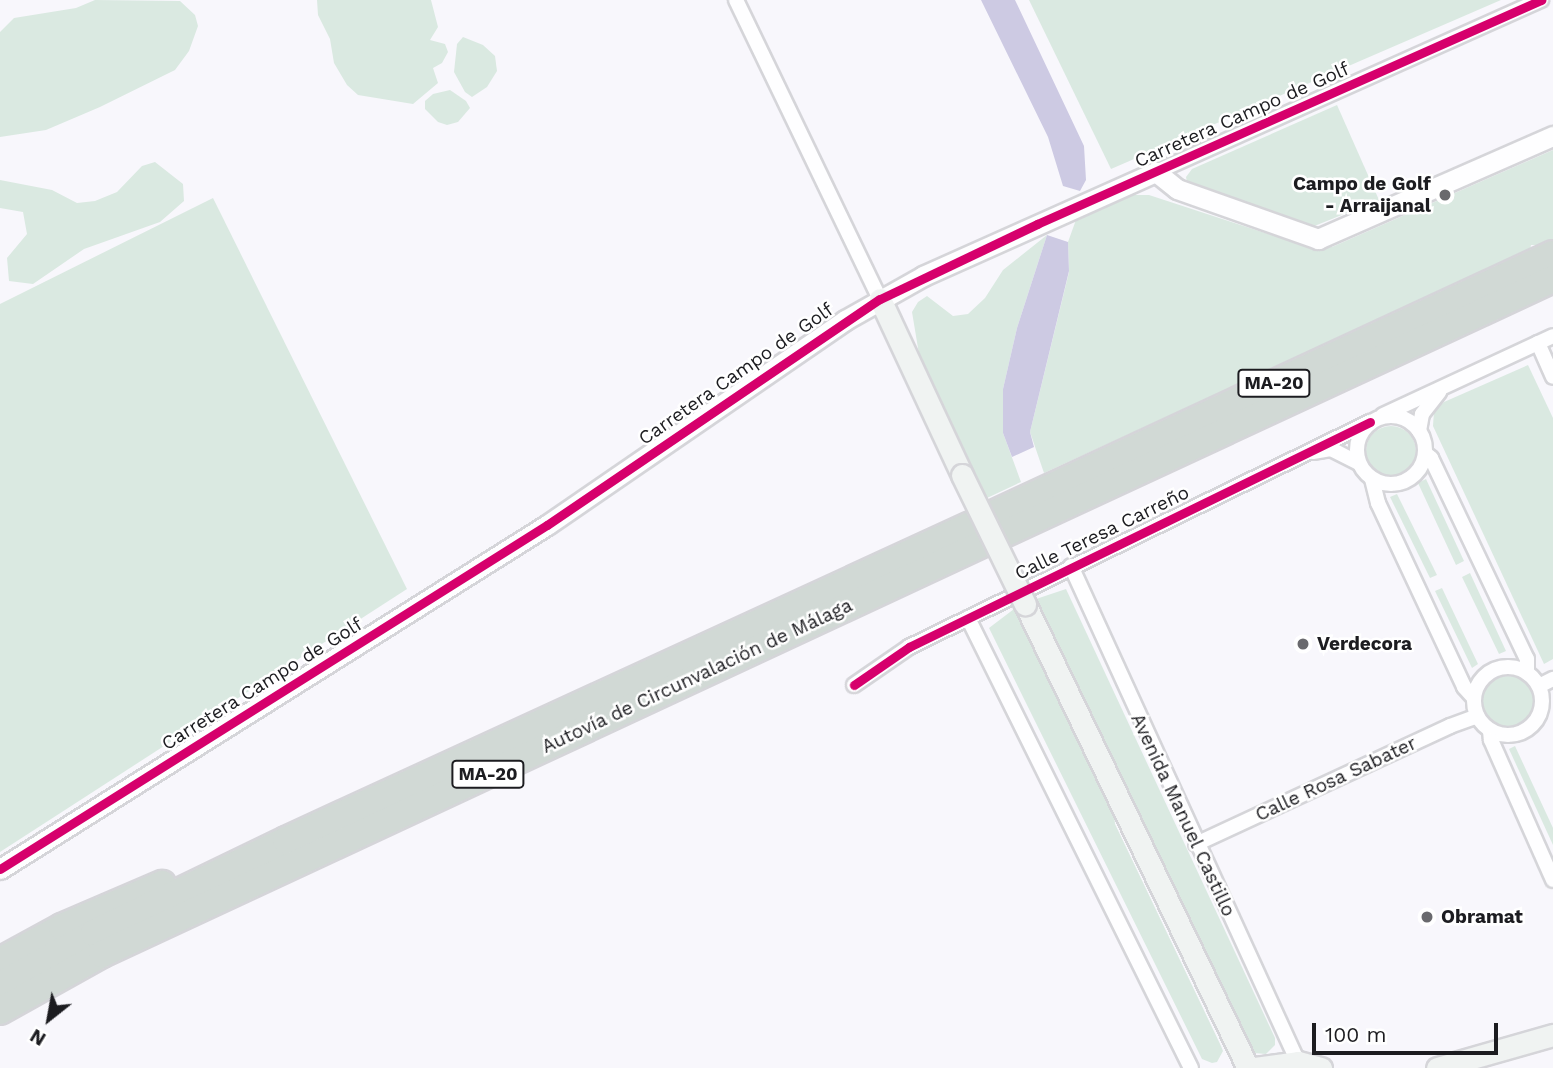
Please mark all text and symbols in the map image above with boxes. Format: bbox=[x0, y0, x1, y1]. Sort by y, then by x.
street label: Carretera Campo de Golf bbox=[1131, 57, 1353, 173]
place label: Campo de Golf - Arraijanal bbox=[1293, 173, 1431, 217]
marker: Campo de Golf - Arraijanal bbox=[1437, 187, 1453, 203]
street label: Carretera Campo de Golf bbox=[634, 298, 838, 450]
road number: MA-20 bbox=[1237, 368, 1311, 398]
street label: Calle Teresa Carreño bbox=[1011, 481, 1193, 585]
street label: Autovía de Circunvalación de Málaga bbox=[538, 594, 856, 758]
street label: Carretera Campo de Golf bbox=[157, 613, 367, 755]
place label: Verdecora bbox=[1317, 633, 1412, 655]
marker: Verdecora bbox=[1295, 636, 1311, 652]
street label: Avenida Manuel Castillo bbox=[1126, 710, 1240, 920]
street label: Calle Rosa Sabater bbox=[1252, 732, 1420, 826]
road number: MA-20 bbox=[451, 760, 525, 788]
place label: Obramat bbox=[1441, 906, 1523, 928]
marker: Obramat bbox=[1419, 909, 1435, 925]
north arrow bbox=[14, 984, 84, 1054]
scale bar bbox=[1315, 1009, 1500, 1052]
text: 100 m bbox=[1325, 1022, 1387, 1047]
text: N bbox=[26, 1024, 50, 1051]

